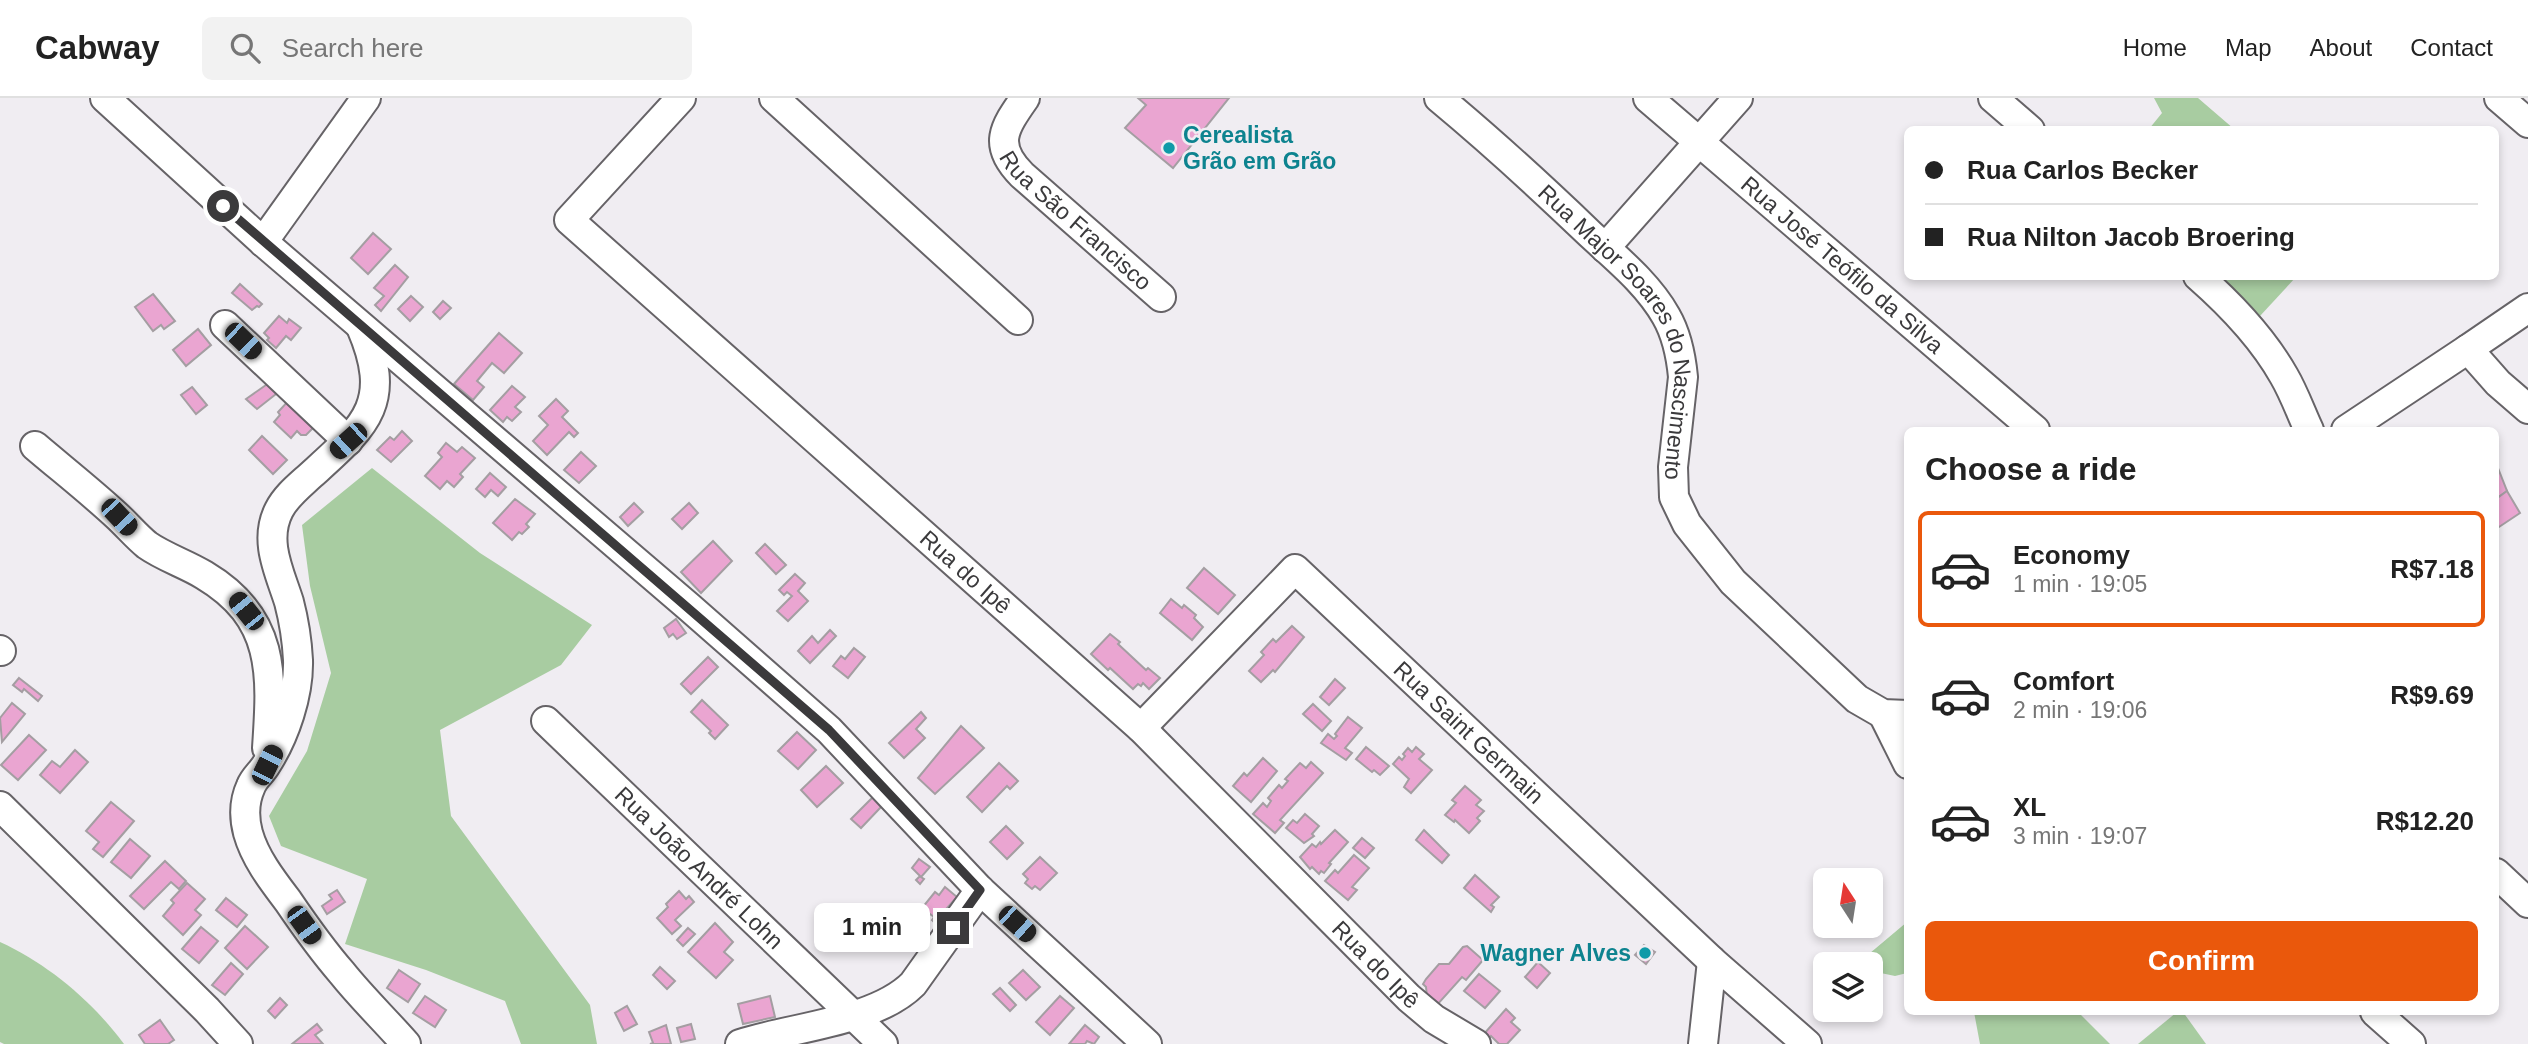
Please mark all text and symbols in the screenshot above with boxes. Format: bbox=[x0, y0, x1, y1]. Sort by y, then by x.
search box bbox=[202, 17, 692, 80]
text: Cabway bbox=[35, 29, 160, 66]
icon: search bbox=[226, 29, 264, 67]
text: Search here bbox=[282, 33, 423, 63]
text: Home bbox=[2123, 34, 2187, 61]
text: Map bbox=[2225, 34, 2272, 61]
text: About bbox=[2310, 34, 2372, 61]
text: Contact bbox=[2410, 34, 2493, 61]
place label: Cerealista Grão em Grão bbox=[1183, 122, 1336, 174]
marker: Cerealista Grão em Grão bbox=[1161, 140, 1177, 156]
street label: Rua São Francisco bbox=[994, 146, 1157, 295]
text: Rua Carlos Becker bbox=[1967, 155, 2198, 185]
street label: Rua José Teófilo da Silva bbox=[1736, 171, 1949, 359]
street label: Rua Major Soares do Nascimento bbox=[1533, 179, 1696, 480]
route start bbox=[207, 190, 239, 222]
text: Rua Nilton Jacob Broering bbox=[1967, 222, 2295, 252]
car bbox=[221, 319, 266, 363]
car bbox=[326, 419, 371, 463]
text: Choose a ride bbox=[1925, 451, 2137, 487]
car bbox=[97, 494, 142, 540]
street label: Rua do Ipê bbox=[915, 525, 1016, 619]
icon: car bbox=[1929, 538, 1992, 601]
text: Economy bbox=[2013, 540, 2130, 570]
text: R$7.18 bbox=[2390, 554, 2474, 584]
text: 1 min · 19:05 bbox=[2013, 571, 2147, 597]
car bbox=[225, 588, 268, 634]
street label: Rua Saint Germain bbox=[1389, 656, 1549, 809]
icon: car bbox=[1929, 664, 1992, 727]
text: Comfort bbox=[2013, 666, 2114, 696]
text: R$9.69 bbox=[2390, 680, 2474, 710]
text: 2 min · 19:06 bbox=[2013, 697, 2147, 723]
car bbox=[249, 742, 286, 788]
street label: Rua João André Lohn bbox=[610, 781, 788, 954]
icon: car bbox=[1929, 790, 1992, 853]
text: XL bbox=[2013, 792, 2046, 822]
text: R$12.20 bbox=[2376, 806, 2474, 836]
text: 3 min · 19:07 bbox=[2013, 823, 2147, 849]
north arrow bbox=[1813, 868, 1883, 938]
map controls bbox=[1813, 868, 1883, 1022]
car bbox=[284, 902, 325, 948]
car bbox=[995, 902, 1040, 946]
callout: 1 min bbox=[813, 904, 928, 952]
route end bbox=[937, 912, 969, 944]
text: 1 min bbox=[842, 914, 902, 940]
street label: Rua do Ipê bbox=[1327, 915, 1424, 1014]
button: Confirm bbox=[1925, 921, 2478, 1001]
place label: Wagner Alves bbox=[1481, 940, 1631, 966]
marker: Wagner Alves bbox=[1637, 945, 1653, 961]
button: layers bbox=[1813, 952, 1883, 1022]

